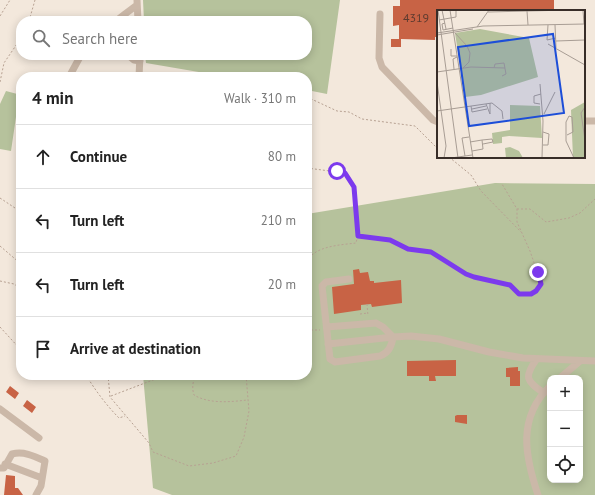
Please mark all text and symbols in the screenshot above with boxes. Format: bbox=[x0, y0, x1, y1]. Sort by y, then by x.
house number: 4319 bbox=[403, 10, 429, 25]
inset map bbox=[437, 10, 585, 158]
search box bbox=[16, 16, 312, 60]
icon: search bbox=[30, 27, 52, 49]
text: Search here bbox=[62, 29, 138, 48]
text: 4 min bbox=[32, 87, 73, 109]
text: Walk · 310 m bbox=[224, 90, 296, 107]
icon: ahead bbox=[32, 146, 54, 168]
text: Continue bbox=[70, 147, 127, 166]
text: 80 m bbox=[268, 148, 296, 165]
route start bbox=[328, 162, 346, 180]
icon: left bbox=[32, 210, 54, 232]
text: Turn left bbox=[70, 211, 124, 230]
text: 210 m bbox=[261, 212, 296, 229]
route end bbox=[529, 263, 547, 281]
icon: left bbox=[32, 274, 54, 296]
text: Turn left bbox=[70, 275, 124, 294]
text: 20 m bbox=[268, 276, 296, 293]
icon: arrive bbox=[32, 338, 54, 360]
text: Arrive at destination bbox=[70, 339, 201, 358]
map controls bbox=[547, 375, 583, 483]
button: + bbox=[547, 375, 583, 411]
button: − bbox=[547, 411, 583, 447]
button: locate bbox=[547, 447, 583, 483]

